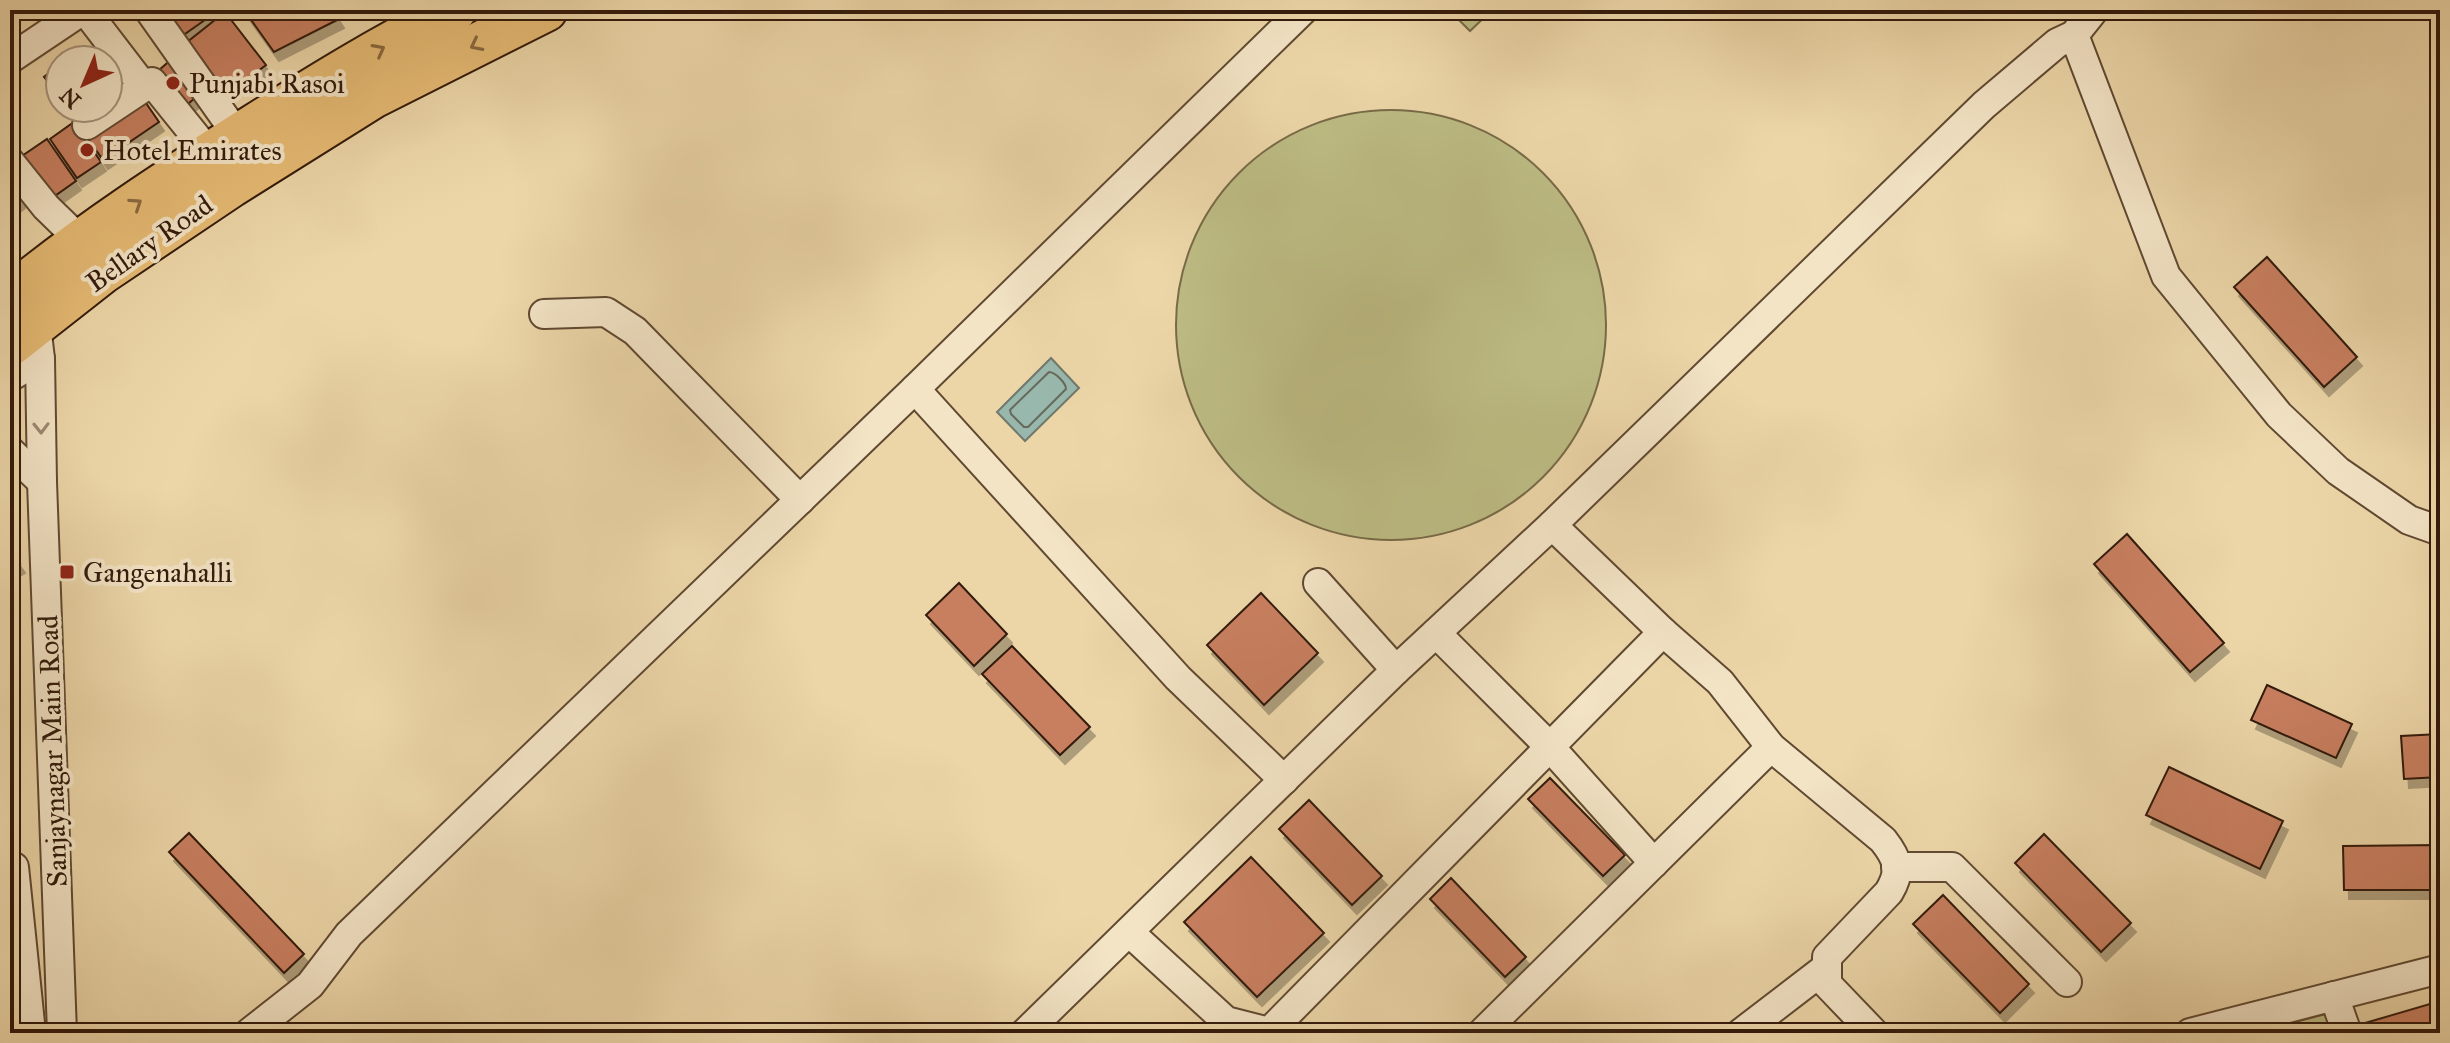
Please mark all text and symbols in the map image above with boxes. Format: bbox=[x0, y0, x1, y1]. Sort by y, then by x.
one-way arrow bbox=[470, 35, 485, 51]
north arrow bbox=[44, 44, 124, 124]
one-way arrow bbox=[371, 45, 385, 60]
place label: Punjabi Rasoi bbox=[189, 66, 345, 101]
marker: Punjabi Rasoi bbox=[164, 74, 182, 92]
text: N bbox=[54, 82, 87, 114]
place label: Hotel Emirates bbox=[103, 133, 282, 168]
marker: Hotel Emirates bbox=[78, 141, 96, 159]
street label: Bellary Road bbox=[79, 187, 219, 300]
one-way arrow bbox=[127, 199, 141, 214]
one-way arrow bbox=[32, 422, 50, 435]
place label: Gangenahalli bbox=[83, 555, 233, 590]
marker: Gangenahalli bbox=[58, 563, 76, 581]
street label: Sanjaynagar Main Road bbox=[30, 614, 75, 888]

